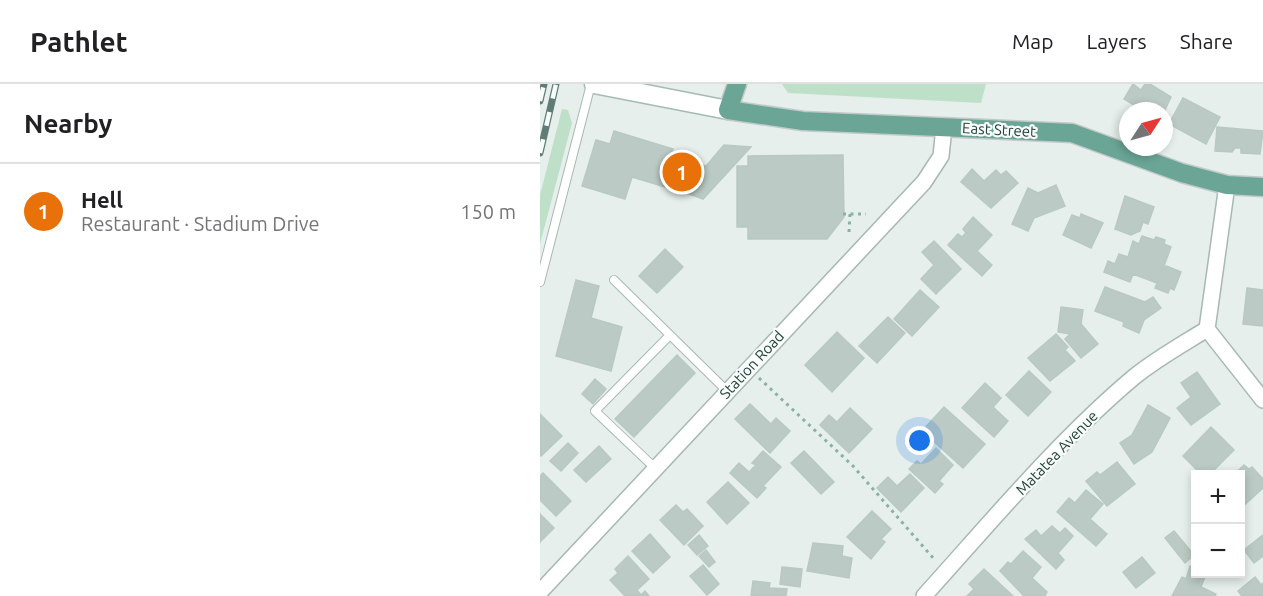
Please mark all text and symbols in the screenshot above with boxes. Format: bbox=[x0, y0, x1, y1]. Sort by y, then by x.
text: Pathlet bbox=[30, 26, 128, 57]
text: Map bbox=[1012, 29, 1053, 53]
text: Layers bbox=[1086, 29, 1147, 53]
text: Share bbox=[1180, 29, 1233, 53]
north arrow bbox=[1119, 102, 1173, 156]
text: Nearby bbox=[24, 109, 112, 138]
street label: East Street bbox=[962, 119, 1036, 140]
pin: 1 bbox=[662, 150, 702, 194]
text: Hell bbox=[81, 187, 123, 212]
text: 1 bbox=[38, 200, 49, 223]
text: 150 m bbox=[460, 200, 516, 223]
text: Restaurant · Stadium Drive bbox=[81, 212, 320, 235]
street label: Station Road bbox=[716, 327, 787, 402]
street label: Matatea Avenue bbox=[1012, 407, 1101, 498]
your location bbox=[905, 426, 934, 455]
map controls bbox=[1191, 470, 1245, 578]
button: + bbox=[1191, 470, 1245, 524]
button: − bbox=[1191, 524, 1245, 578]

